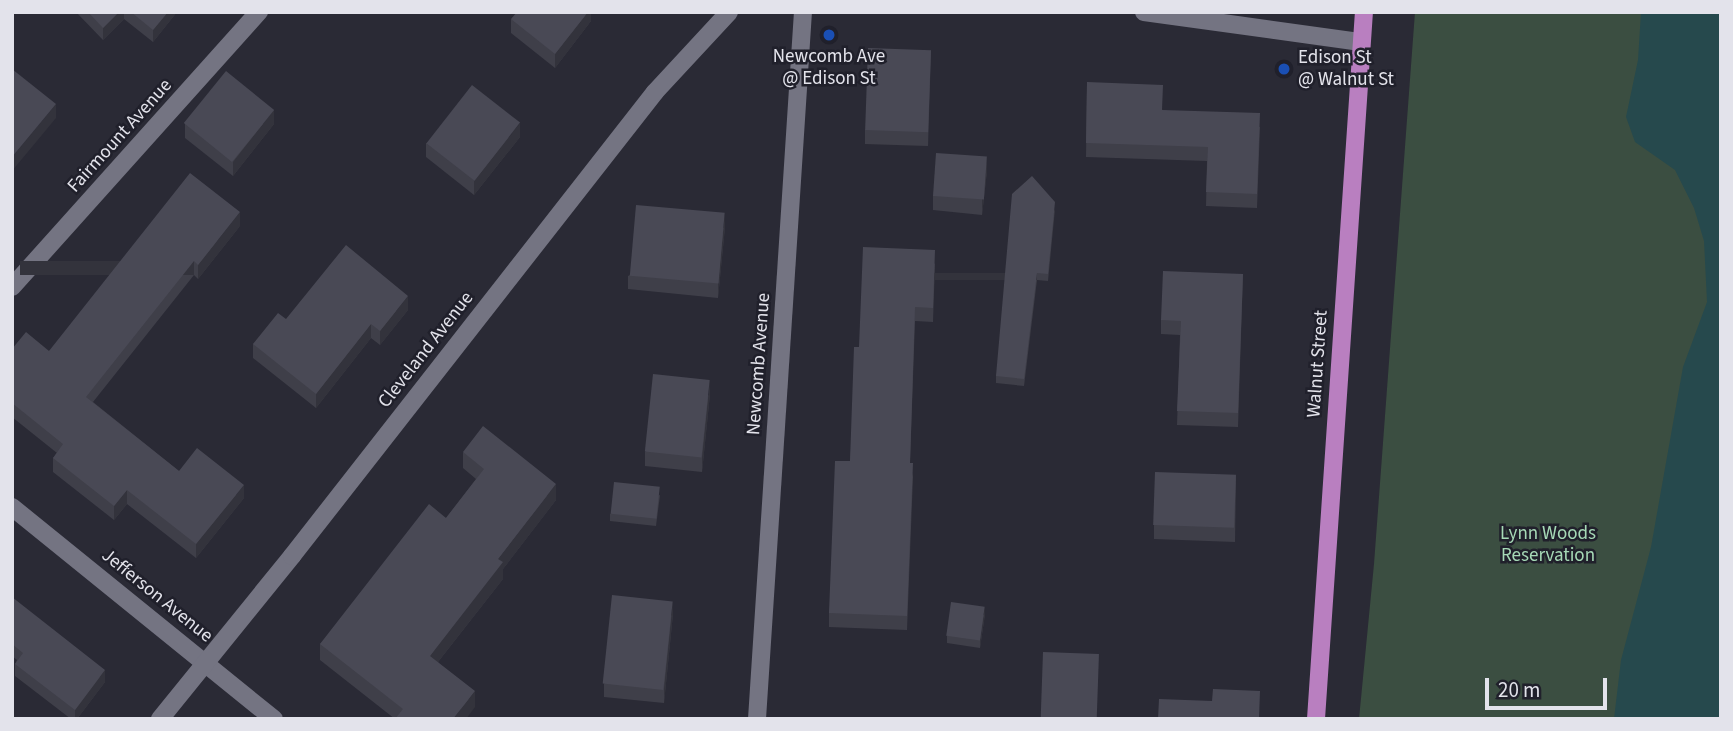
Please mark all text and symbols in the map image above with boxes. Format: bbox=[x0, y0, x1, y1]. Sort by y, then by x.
marker: Newcomb Ave @ Edison St bbox=[821, 27, 837, 43]
place label: Newcomb Ave @ Edison St bbox=[773, 46, 885, 90]
place label: Edison St @ Walnut St bbox=[1298, 47, 1394, 91]
marker: Edison St @ Walnut St bbox=[1276, 61, 1292, 77]
street label: Fairmount Avenue bbox=[63, 74, 177, 198]
street label: Cleveland Avenue bbox=[374, 287, 478, 413]
street label: Newcomb Avenue bbox=[743, 292, 775, 436]
street label: Walnut Street bbox=[1303, 310, 1333, 418]
park label: Lynn Woods Reservation bbox=[1500, 523, 1596, 567]
street label: Jefferson Avenue bbox=[97, 544, 217, 648]
scale bar bbox=[1488, 664, 1610, 708]
text: 20 m bbox=[1498, 675, 1540, 705]

